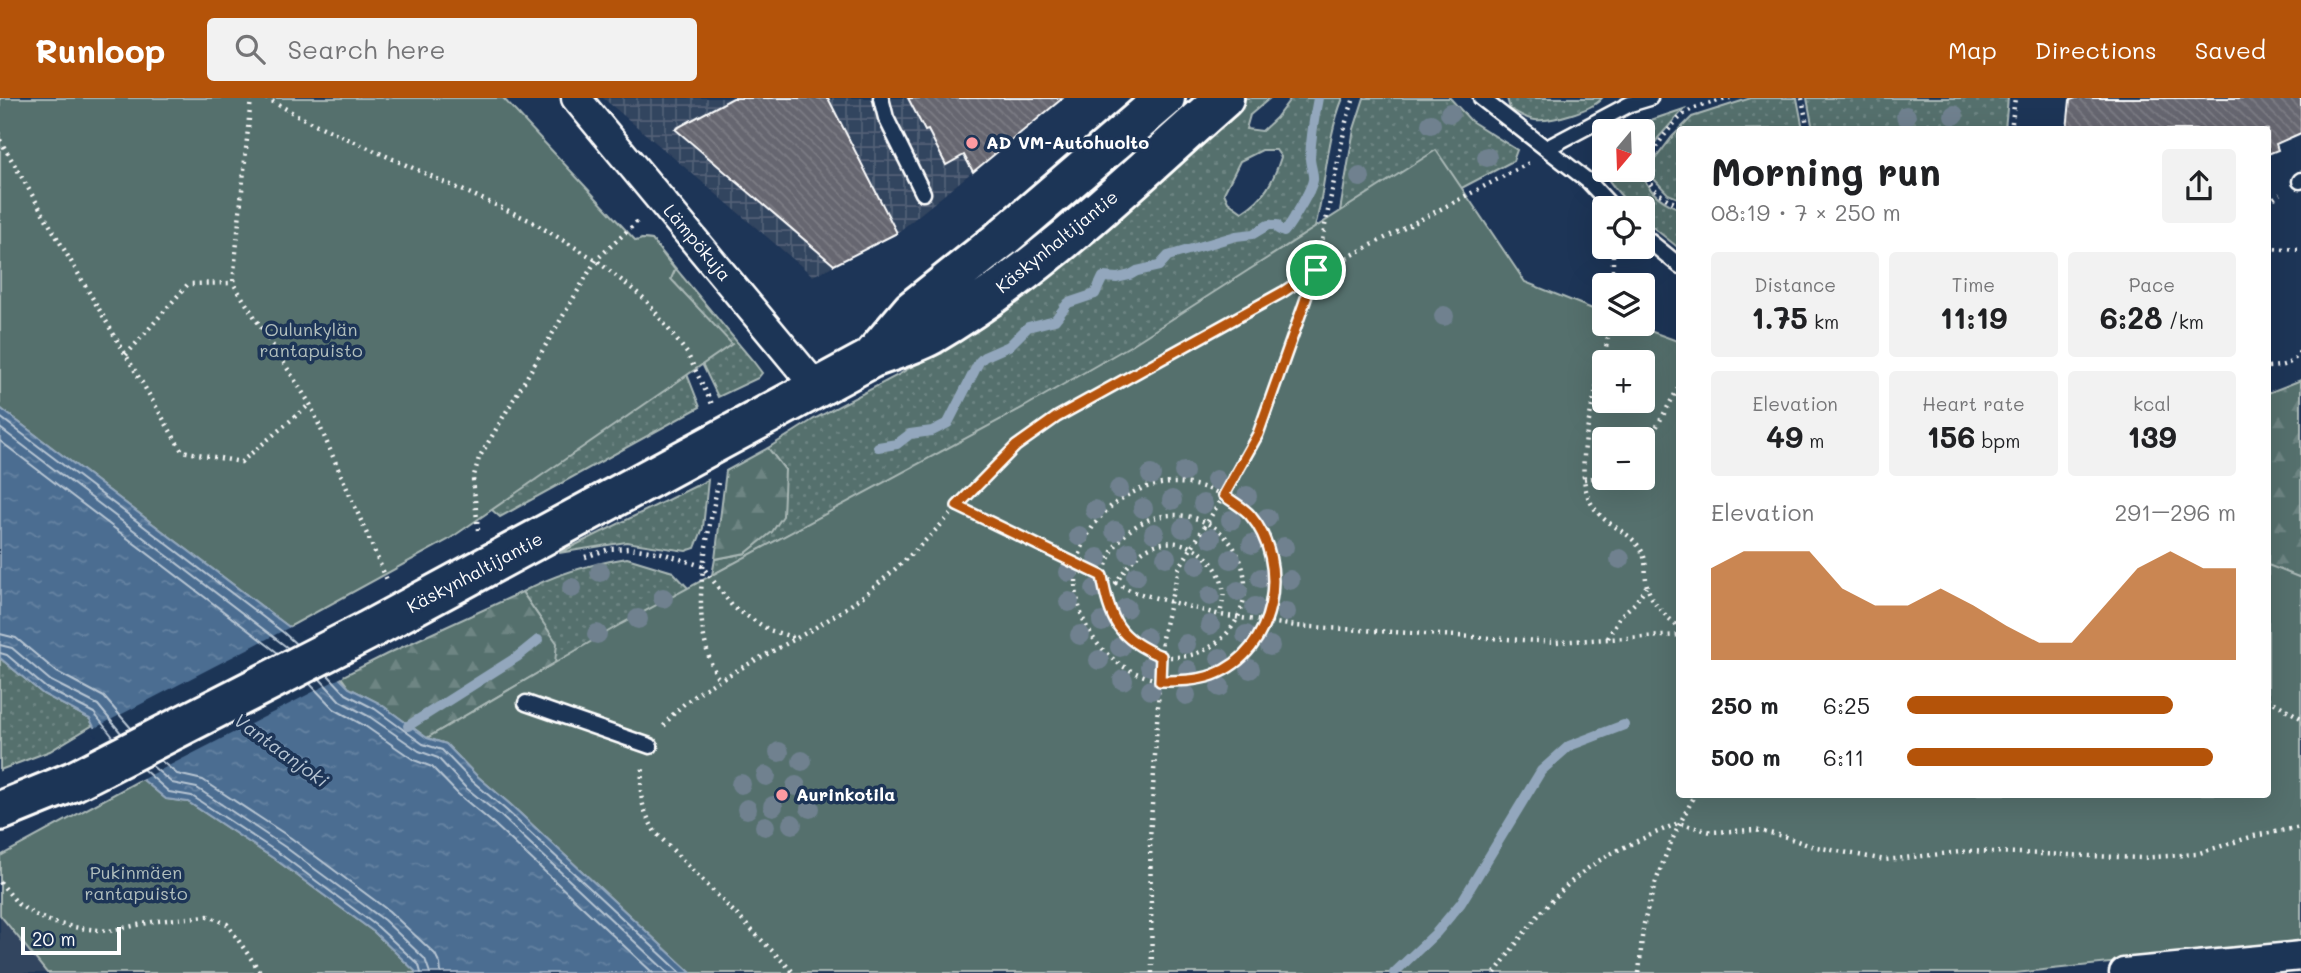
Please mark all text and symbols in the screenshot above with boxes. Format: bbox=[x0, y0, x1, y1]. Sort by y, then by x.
search box bbox=[207, 18, 697, 81]
text: Runloop bbox=[35, 28, 165, 71]
icon: search bbox=[231, 30, 269, 68]
text: Search here bbox=[287, 32, 446, 66]
text: Map bbox=[1948, 34, 1997, 65]
text: Directions bbox=[2035, 34, 2157, 65]
text: Saved bbox=[2195, 34, 2266, 65]
north arrow bbox=[1592, 119, 1656, 182]
map controls bbox=[1592, 119, 1655, 490]
place label: AD VM-Autohuolto bbox=[986, 130, 1149, 154]
marker: AD VM-Autohuolto bbox=[964, 135, 980, 151]
text: Morning run bbox=[1711, 146, 1941, 196]
button: share bbox=[2162, 149, 2236, 223]
street label: Käskynhaltijantie bbox=[990, 184, 1123, 298]
button: locate bbox=[1592, 196, 1655, 259]
text: 08:19 · 7 × 250 m bbox=[1711, 197, 1901, 227]
street label: Lämpökuja bbox=[659, 199, 737, 286]
pin bbox=[1286, 240, 1346, 300]
icon: arrive bbox=[1297, 251, 1335, 289]
text: Distance bbox=[1754, 272, 1836, 297]
text: Time bbox=[1952, 272, 1995, 297]
text: Pace bbox=[2129, 272, 2175, 297]
button: layers bbox=[1592, 273, 1655, 336]
text: 1.75 bbox=[1751, 297, 1808, 337]
text: 11:19 bbox=[1940, 297, 2007, 337]
text: 6:28 bbox=[2100, 297, 2163, 337]
text: km bbox=[1808, 309, 1839, 334]
text: /km bbox=[2163, 309, 2204, 334]
park label: Oulunkylän rantapuisto bbox=[259, 317, 363, 362]
button: + bbox=[1592, 350, 1655, 413]
text: Elevation bbox=[1753, 391, 1838, 416]
text: Heart rate bbox=[1922, 391, 2025, 416]
text: kcal bbox=[2133, 391, 2171, 416]
text: 49 bbox=[1766, 416, 1803, 456]
text: 156 bbox=[1926, 416, 1975, 456]
text: 139 bbox=[2127, 416, 2176, 456]
button: − bbox=[1592, 427, 1655, 490]
text: m bbox=[1803, 428, 1824, 453]
text: bpm bbox=[1975, 428, 2021, 453]
text: Elevation bbox=[1711, 497, 1814, 527]
text: 291–296 m bbox=[2114, 497, 2236, 527]
street label: Käskynhaltijantie bbox=[402, 526, 547, 618]
text: 250 m bbox=[1711, 690, 1779, 720]
text: 6:25 bbox=[1823, 690, 1870, 720]
water label: Vantaanjoki bbox=[229, 707, 334, 792]
text: 500 m bbox=[1711, 742, 1781, 772]
text: 6:11 bbox=[1823, 742, 1865, 772]
place label: Aurinkotila bbox=[796, 782, 895, 806]
marker: Aurinkotila bbox=[774, 787, 790, 803]
park label: Pukinmäen rantapuisto bbox=[84, 860, 188, 905]
scale bar bbox=[21, 924, 121, 956]
text: 20 m bbox=[32, 926, 76, 951]

